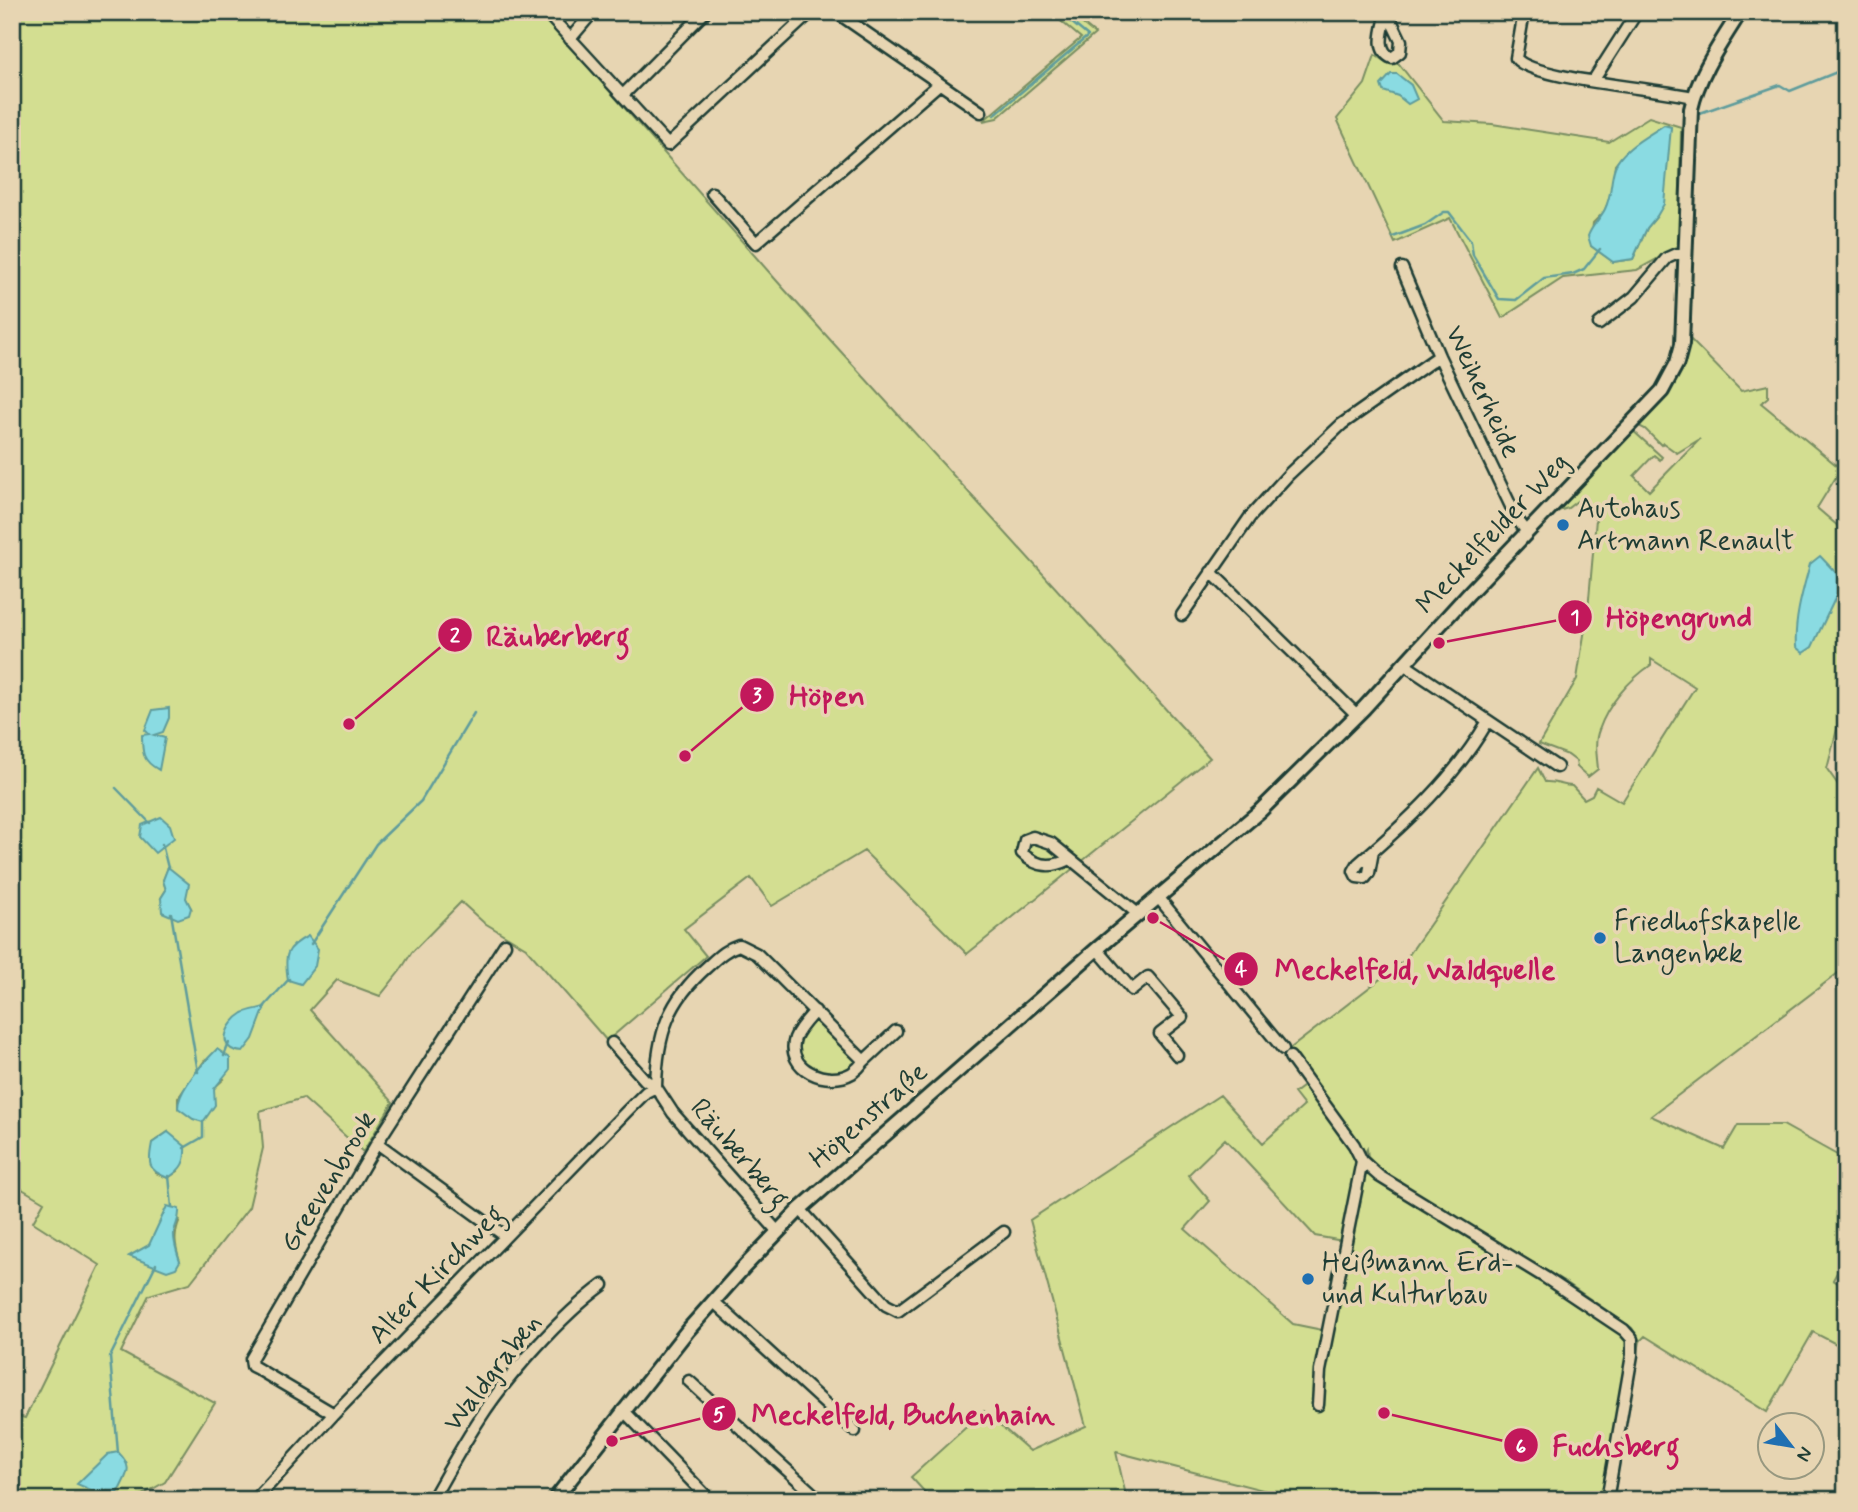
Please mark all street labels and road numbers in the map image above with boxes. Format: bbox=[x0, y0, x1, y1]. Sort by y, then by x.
street label: Weiherheide bbox=[1435, 320, 1529, 464]
street label: Meckelfelder Weg bbox=[1408, 445, 1578, 623]
street label: Höpenstraße bbox=[802, 1054, 936, 1178]
street label: Räuberberg bbox=[679, 1091, 797, 1219]
street label: Greevenbrook bbox=[272, 1104, 386, 1260]
street label: Alter Kirchweg bbox=[361, 1197, 515, 1355]
street label: Waldgraben bbox=[435, 1306, 551, 1440]

